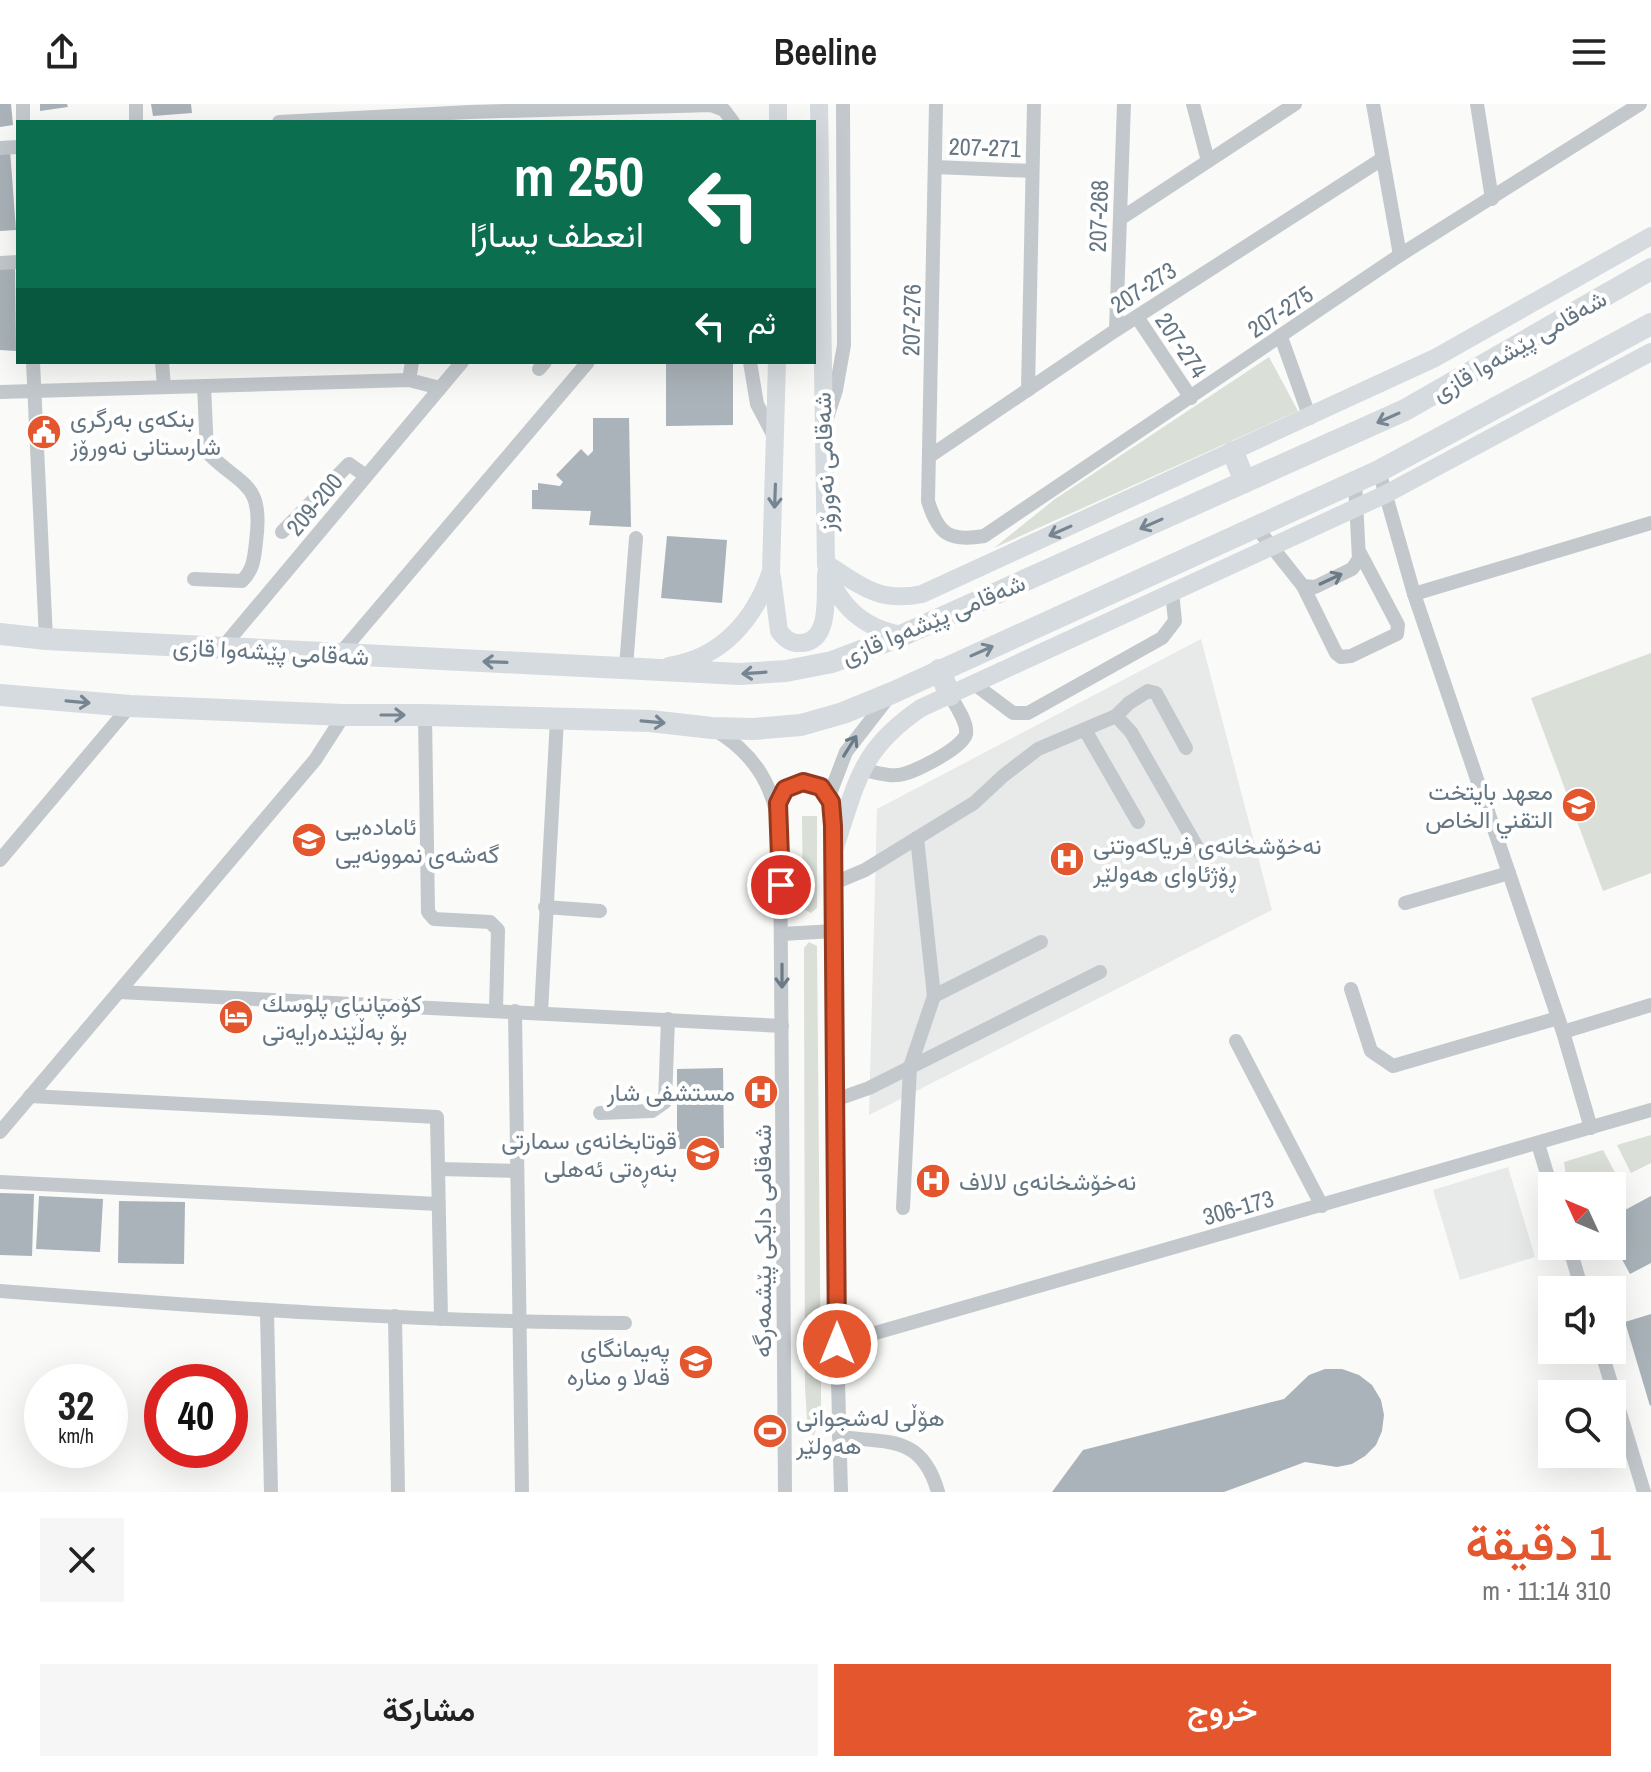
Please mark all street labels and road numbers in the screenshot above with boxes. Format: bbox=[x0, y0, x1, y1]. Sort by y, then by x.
street label: 207-271 bbox=[948, 130, 1022, 164]
street label: 207-268 bbox=[1081, 179, 1115, 253]
street label: 207-273 bbox=[1104, 254, 1182, 320]
street label: 207-275 bbox=[1241, 278, 1319, 344]
street label: شەقامی پێشەوا قازی bbox=[1426, 282, 1613, 409]
street label: 207-276 bbox=[894, 284, 928, 356]
street label: 207-274 bbox=[1149, 306, 1215, 384]
street label: شەقامی نەورۆز bbox=[806, 391, 842, 534]
street label: 209-200 bbox=[279, 466, 349, 542]
street label: شەقامی پێشەوا قازی bbox=[836, 566, 1030, 673]
street label: شەقامی پێشەوا قازی bbox=[172, 630, 370, 673]
street label: شەقامی دایکی پێشمەرگە bbox=[746, 1124, 779, 1358]
street label: 306-173 bbox=[1199, 1182, 1277, 1232]

